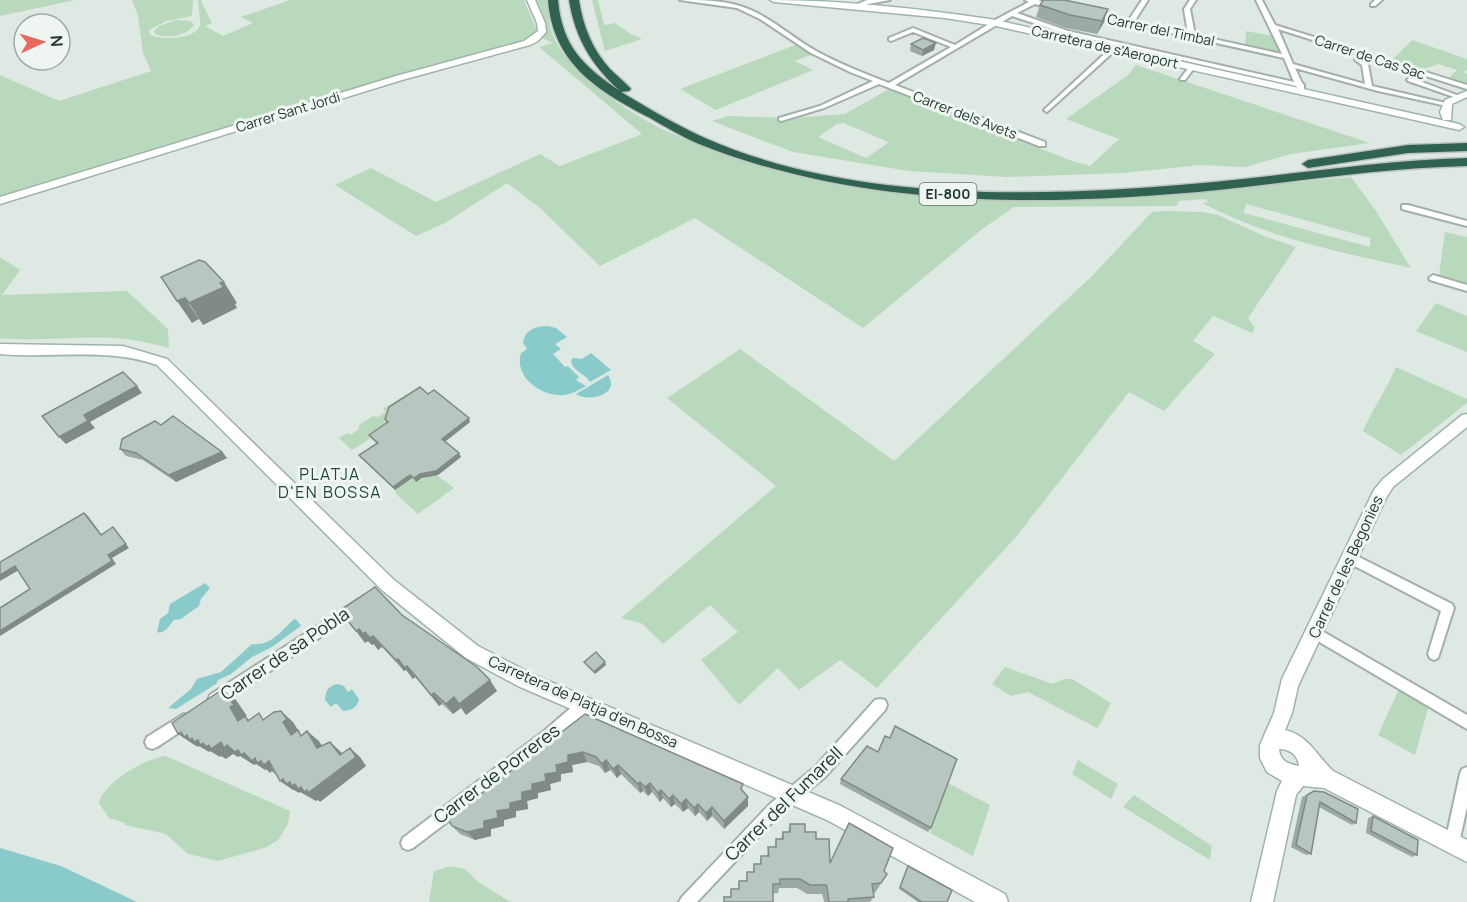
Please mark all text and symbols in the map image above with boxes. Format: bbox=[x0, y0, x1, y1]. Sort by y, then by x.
street label: Carrer del Timbal bbox=[1106, 9, 1216, 50]
north arrow bbox=[12, 12, 72, 72]
street label: Carretera de s'Aeroport bbox=[1030, 20, 1181, 73]
street label: Carrer de Cas Sac bbox=[1312, 30, 1428, 83]
text: N bbox=[46, 34, 68, 47]
street label: Carrer dels Avets bbox=[910, 86, 1020, 143]
street label: Carrer Sant Jordi bbox=[233, 87, 342, 136]
road number: EI-800 bbox=[920, 183, 976, 205]
district label: PLATJA D'EN BOSSA bbox=[278, 463, 382, 503]
street label: Carrer de les Begonies bbox=[1303, 492, 1388, 642]
street label: Carrer de sa Pobla bbox=[215, 601, 354, 705]
street label: Carretera de Platja d'en Bossa bbox=[485, 650, 681, 753]
street label: Carrer de Porreres bbox=[428, 718, 564, 829]
street label: Carrer del Fumarell bbox=[719, 741, 848, 866]

